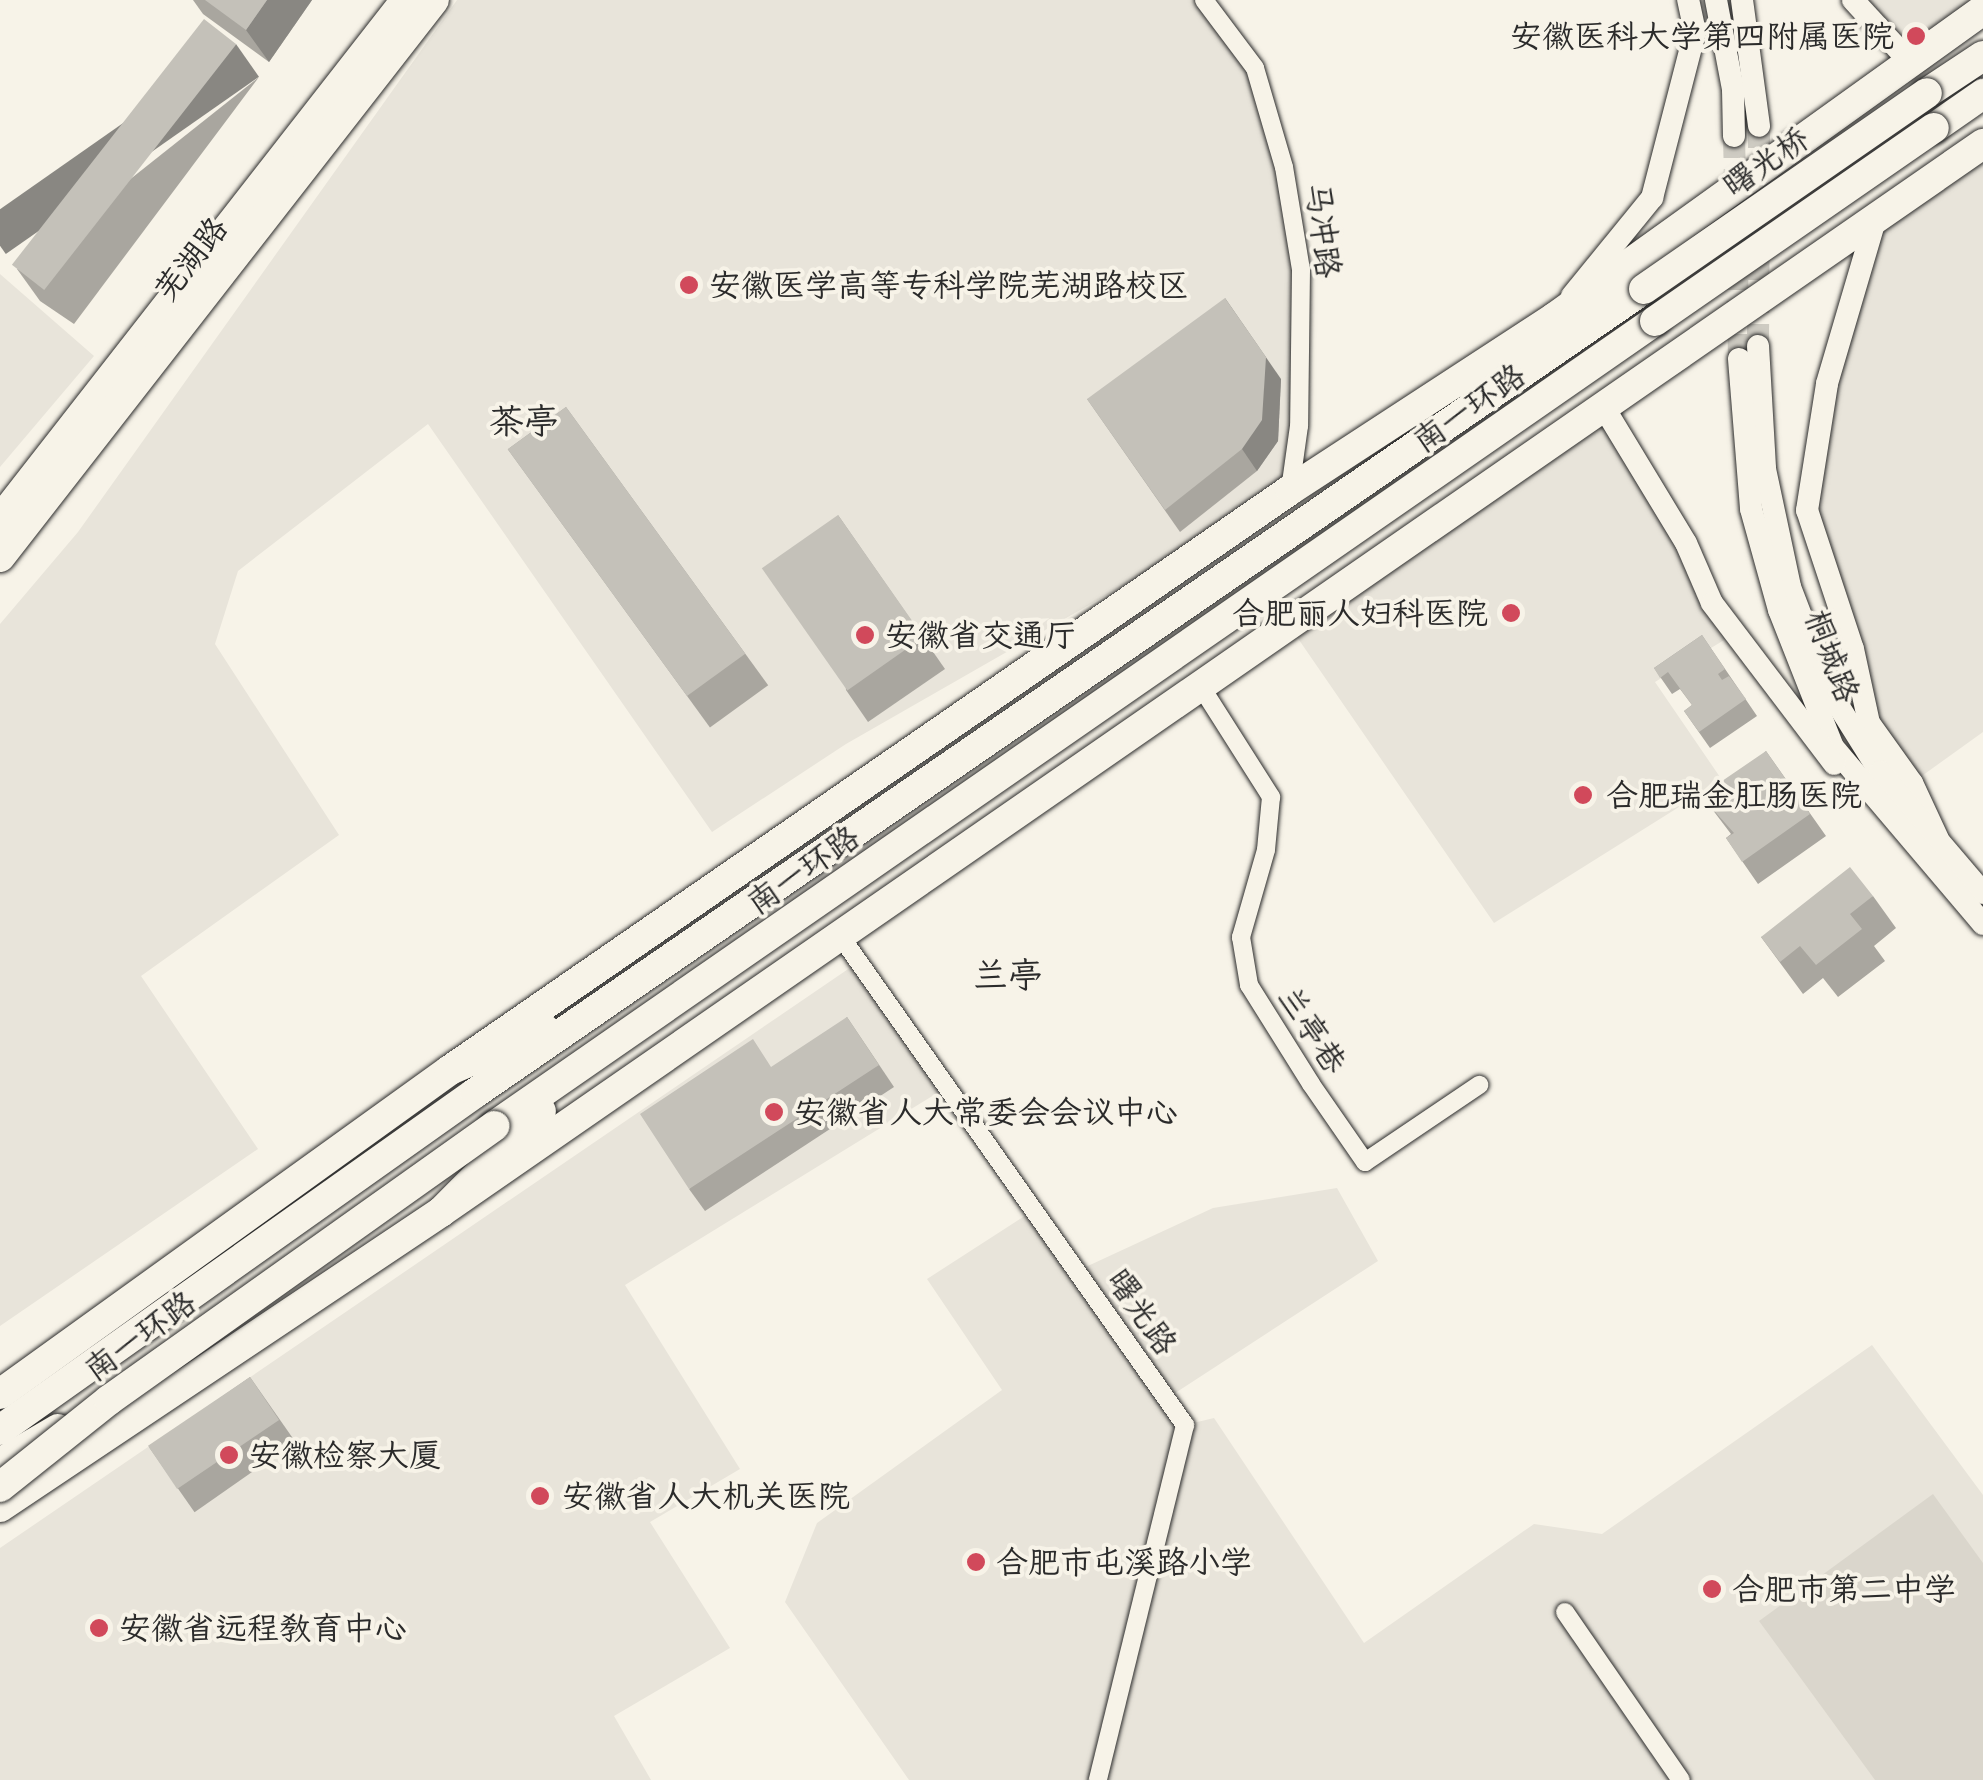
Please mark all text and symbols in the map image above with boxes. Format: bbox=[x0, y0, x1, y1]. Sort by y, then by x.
place label: 安徽医科大学第四附属医院 bbox=[1510, 17, 1894, 55]
marker: 安徽医科大学第四附属医院 bbox=[1903, 23, 1929, 49]
street label: 曙光桥 bbox=[1716, 119, 1816, 205]
street label: 马冲路 bbox=[1298, 180, 1348, 280]
street label: 芜湖路 bbox=[146, 209, 236, 309]
place label: 安徽医学高等专科学院芜湖路校区 bbox=[709, 266, 1189, 304]
marker: 安徽医学高等专科学院芜湖路校区 bbox=[678, 274, 700, 296]
street label: 南一环路 bbox=[1406, 356, 1532, 460]
district label: 茶亭 bbox=[489, 400, 559, 442]
place label: 合肥丽人妇科医院 bbox=[1232, 594, 1488, 632]
marker: 合肥丽人妇科医院 bbox=[1498, 600, 1524, 626]
street label: 桐城路 bbox=[1797, 604, 1867, 708]
place label: 安徽省交通厅 bbox=[885, 616, 1077, 654]
marker: 安徽省交通厅 bbox=[854, 624, 876, 646]
place label: 合肥瑞金肛肠医院 bbox=[1606, 776, 1862, 814]
marker: 合肥瑞金肛肠医院 bbox=[1570, 782, 1596, 808]
street label: 南一环路 bbox=[740, 818, 866, 922]
district label: 兰亭 bbox=[973, 954, 1043, 996]
street label: 兰亭巷 bbox=[1270, 979, 1354, 1081]
place label: 安徽省人大常委会会议中心 bbox=[794, 1093, 1178, 1131]
marker: 安徽省人大常委会会议中心 bbox=[763, 1101, 785, 1123]
street label: 曙光路 bbox=[1099, 1262, 1185, 1362]
street label: 南一环路 bbox=[77, 1283, 203, 1389]
place label: 安徽检察大厦 bbox=[249, 1436, 441, 1474]
marker: 安徽检察大厦 bbox=[218, 1444, 240, 1466]
place label: 安徽省人大机关医院 bbox=[562, 1477, 850, 1515]
marker: 安徽省人大机关医院 bbox=[527, 1483, 553, 1509]
place label: 合肥市屯溪路小学 bbox=[996, 1543, 1252, 1581]
marker: 合肥市屯溪路小学 bbox=[965, 1551, 987, 1573]
place label: 合肥市第二中学 bbox=[1732, 1570, 1956, 1608]
marker: 合肥市第二中学 bbox=[1701, 1578, 1723, 1600]
place label: 安徽省远程教育中心 bbox=[119, 1609, 407, 1647]
marker: 安徽省远程教育中心 bbox=[88, 1617, 110, 1639]

